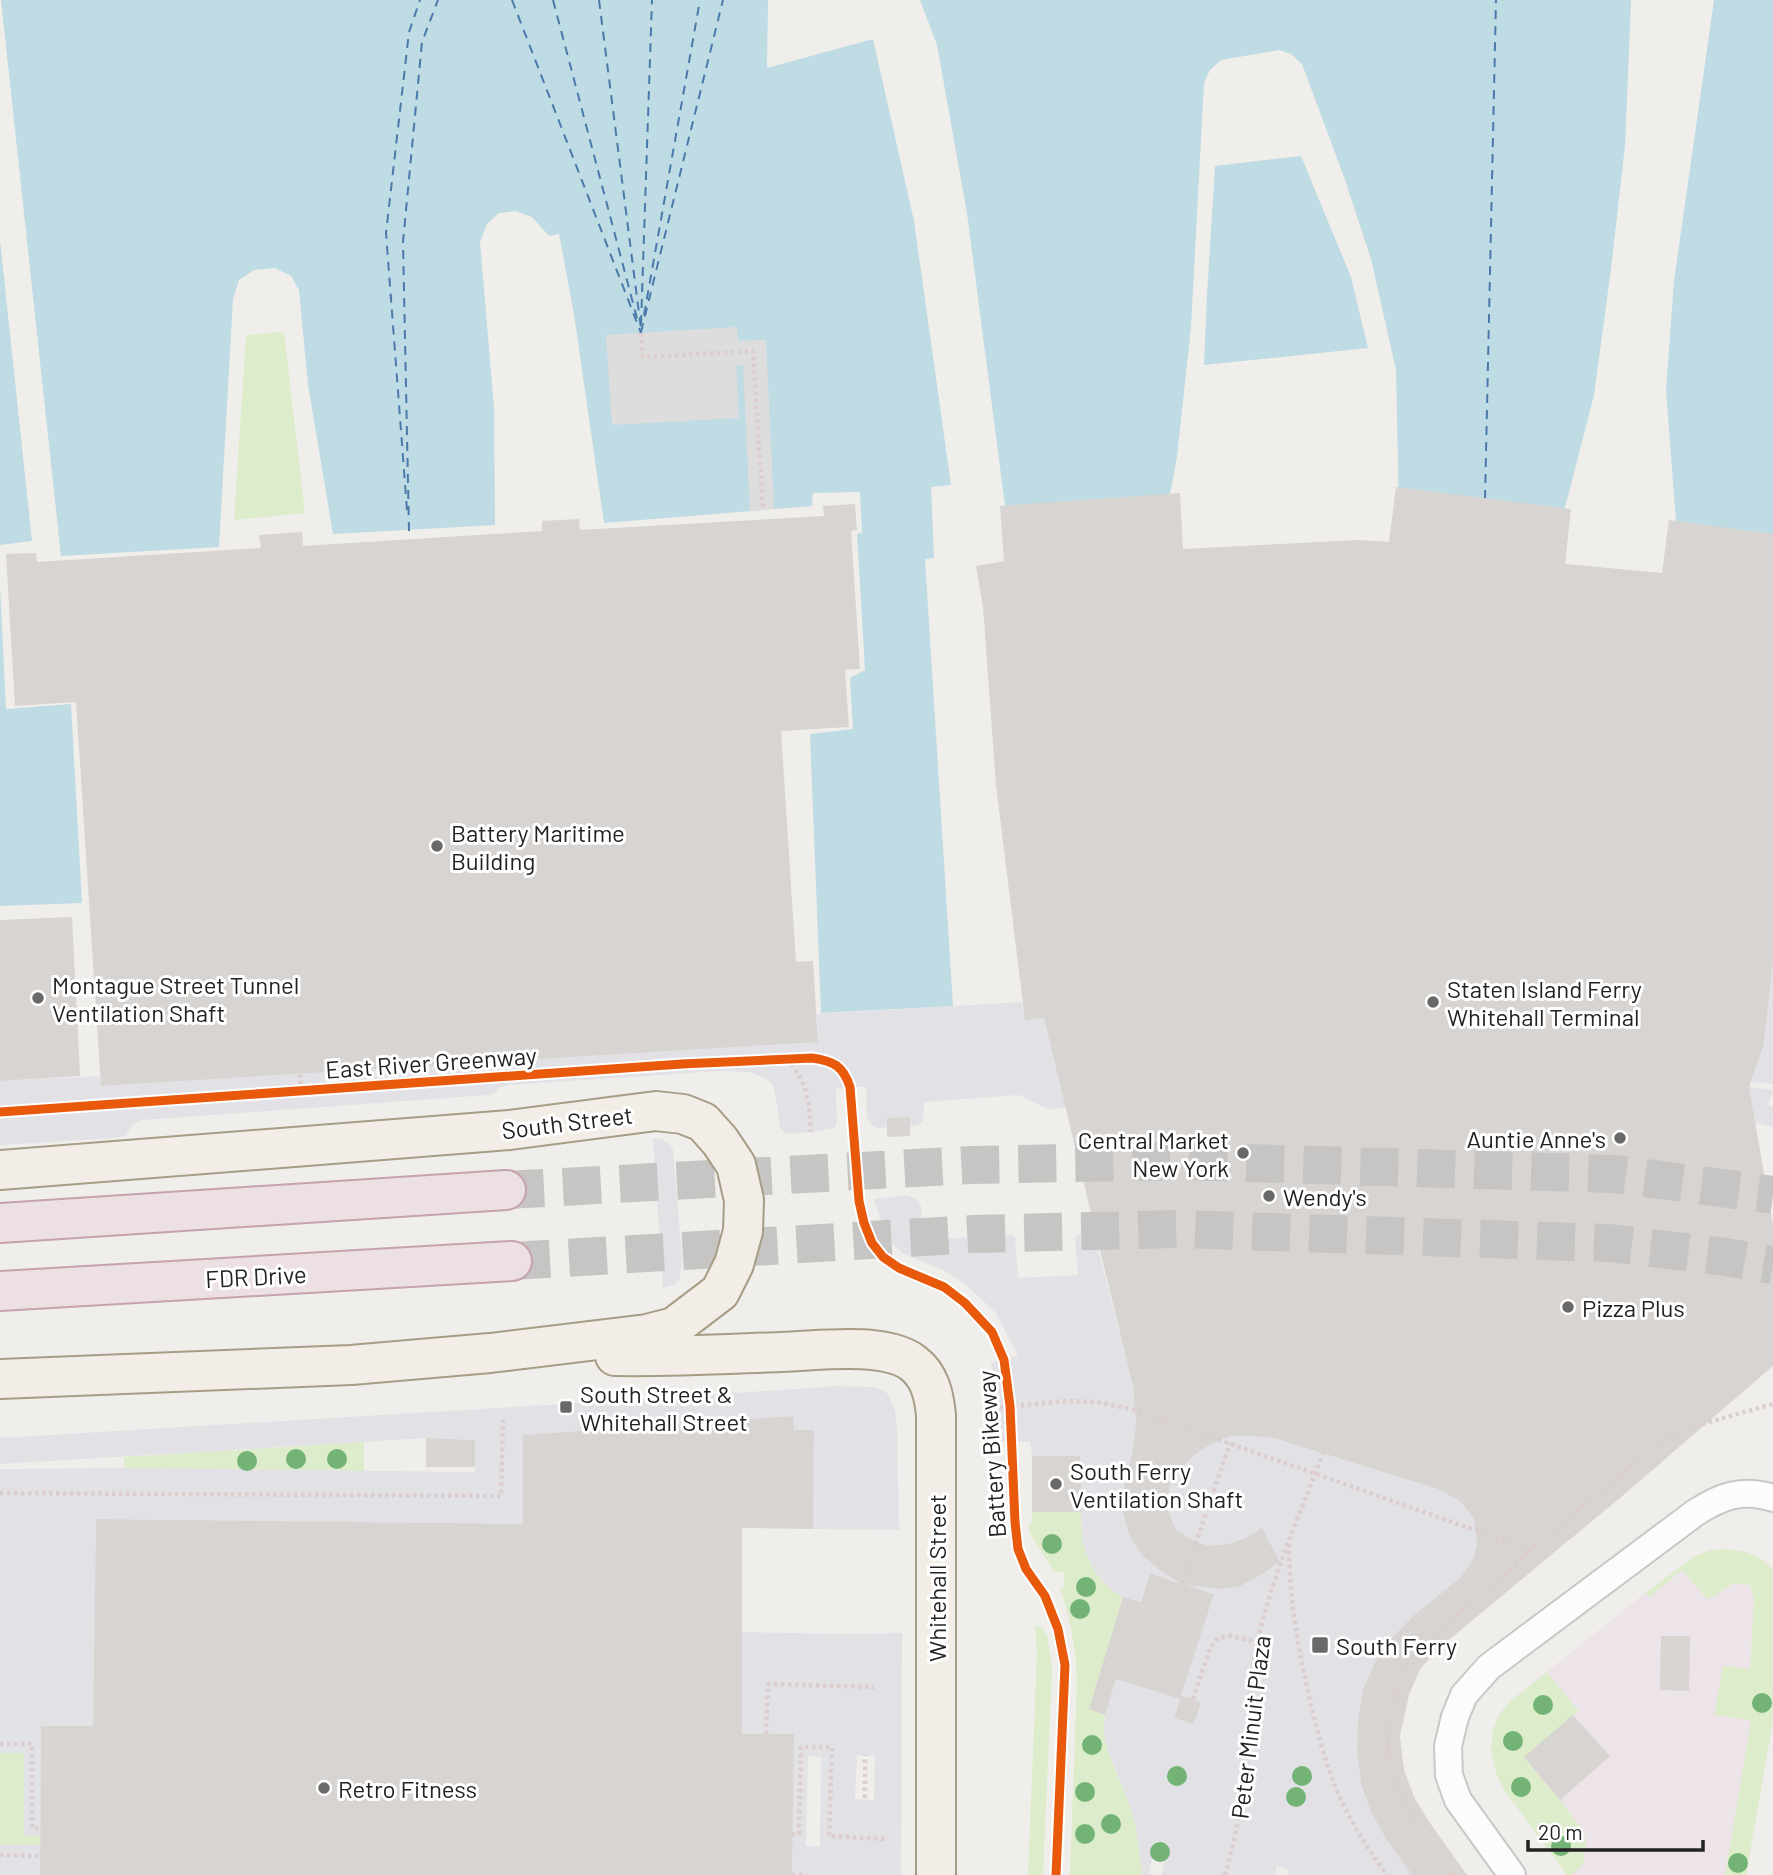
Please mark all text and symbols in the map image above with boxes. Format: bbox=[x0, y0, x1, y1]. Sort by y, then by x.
place label: Battery Maritime Building bbox=[451, 818, 625, 875]
marker: Battery Maritime Building bbox=[429, 838, 445, 854]
place label: Montague Street Tunnel Ventilation Shaft bbox=[52, 970, 299, 1027]
place label: Staten Island Ferry Whitehall Terminal bbox=[1447, 974, 1642, 1031]
marker: Montague Street Tunnel Ventilation Shaft bbox=[30, 990, 46, 1006]
marker: Staten Island Ferry Whitehall Terminal bbox=[1425, 994, 1441, 1010]
street label: East River Greenway bbox=[324, 1040, 538, 1084]
street label: South Street bbox=[500, 1100, 634, 1144]
place label: Auntie Anne's bbox=[1466, 1124, 1606, 1153]
place label: Central Market New York bbox=[1078, 1125, 1229, 1182]
marker: Auntie Anne's bbox=[1612, 1130, 1628, 1146]
marker: Central Market New York bbox=[1235, 1145, 1251, 1161]
place label: Wendy's bbox=[1283, 1182, 1367, 1211]
marker: Wendy's bbox=[1261, 1188, 1277, 1204]
street label: FDR Drive bbox=[205, 1259, 307, 1293]
place label: Pizza Plus bbox=[1582, 1293, 1685, 1322]
marker: Pizza Plus bbox=[1560, 1299, 1576, 1315]
street label: Battery Bikeway bbox=[971, 1369, 1011, 1539]
place label: South Street & Whitehall Street bbox=[580, 1379, 748, 1436]
marker: South Street & Whitehall Street bbox=[558, 1399, 574, 1415]
place label: South Ferry Ventilation Shaft bbox=[1070, 1456, 1243, 1513]
marker: South Ferry Ventilation Shaft bbox=[1048, 1476, 1064, 1492]
street label: Whitehall Street bbox=[922, 1494, 951, 1662]
place label: South Ferry bbox=[1336, 1631, 1457, 1660]
street label: Peter Minuit Plaza bbox=[1224, 1634, 1276, 1820]
marker: South Ferry bbox=[1310, 1635, 1330, 1655]
place label: Retro Fitness bbox=[338, 1774, 477, 1803]
marker: Retro Fitness bbox=[316, 1780, 332, 1796]
scale bar bbox=[1528, 1808, 1703, 1852]
text: 20 m bbox=[1538, 1819, 1583, 1844]

